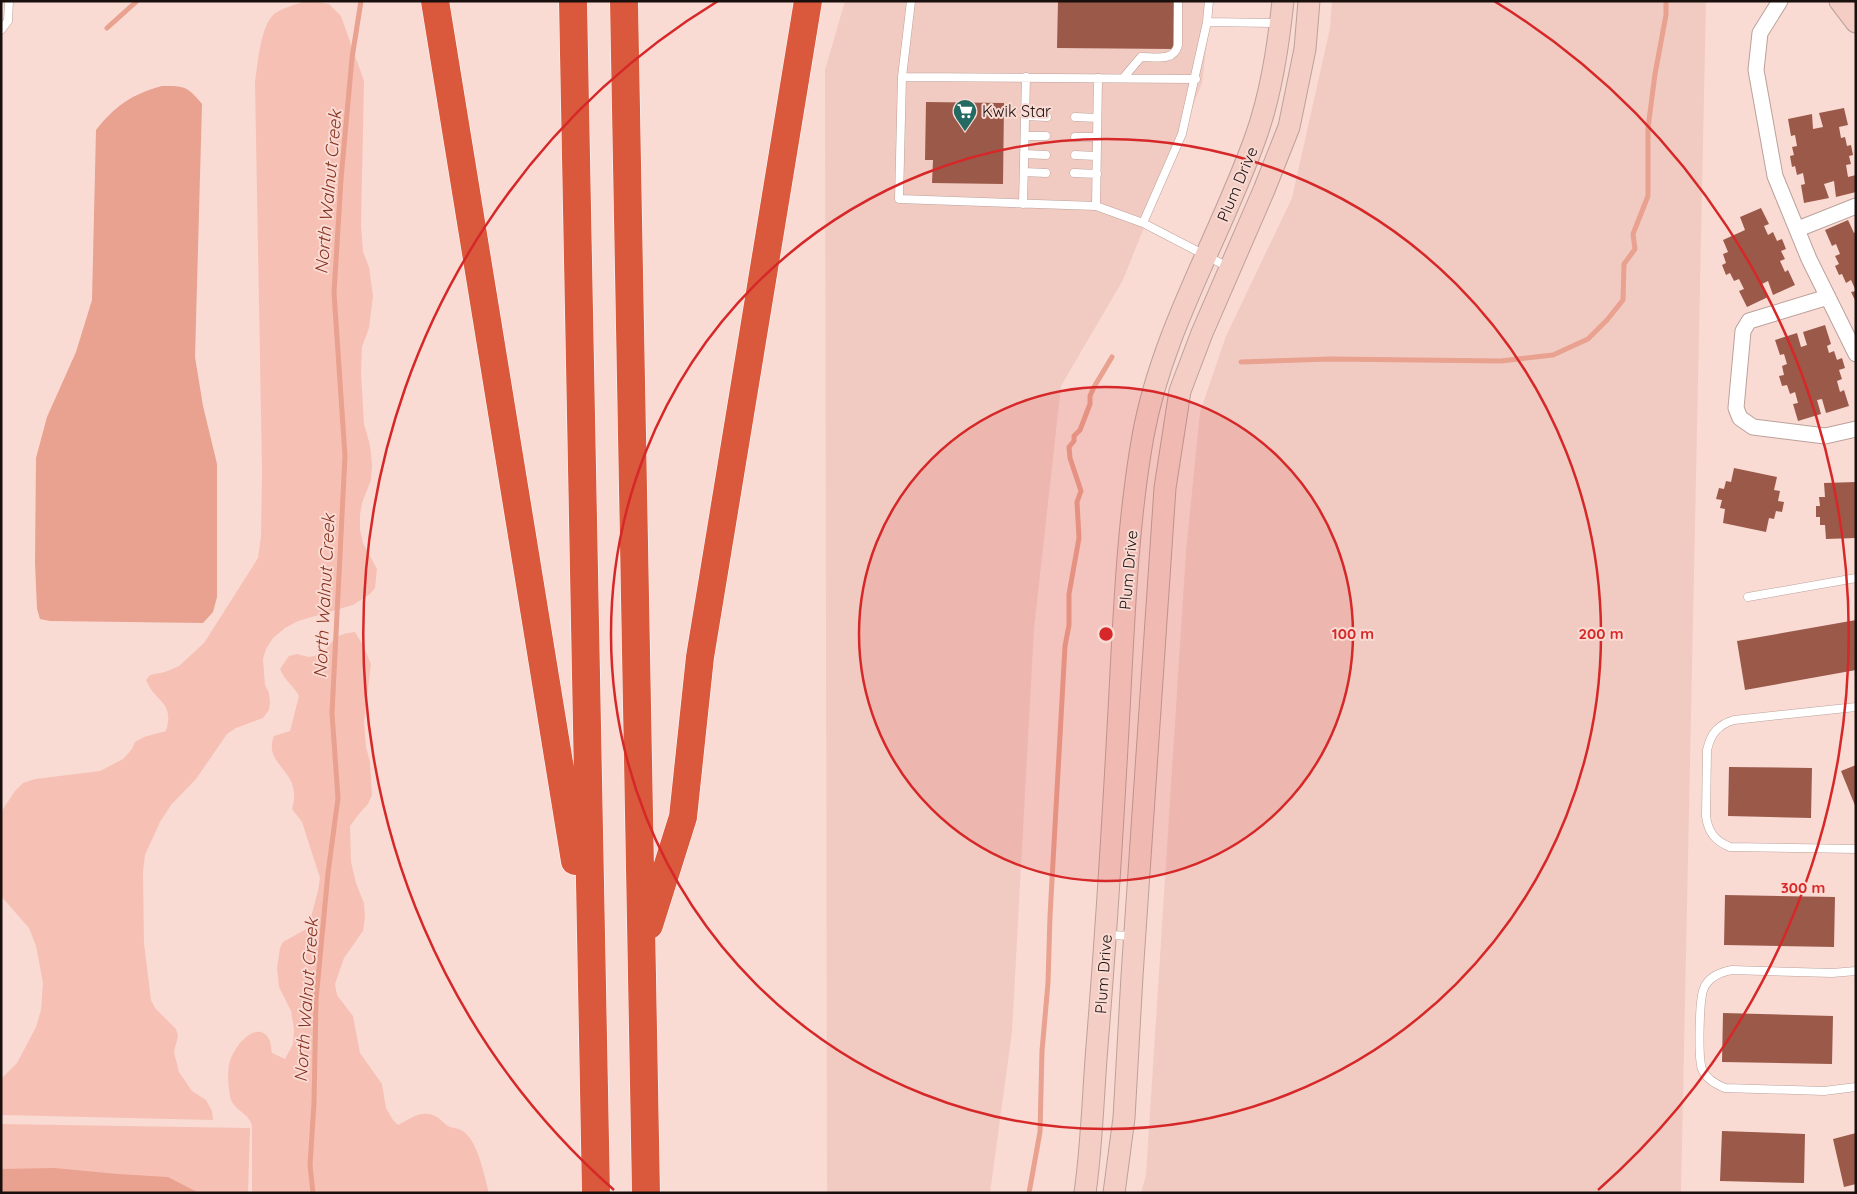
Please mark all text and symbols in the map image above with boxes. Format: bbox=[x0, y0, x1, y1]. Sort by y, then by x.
supermarket icon: Kwik Star bbox=[952, 98, 978, 132]
place label: Kwik Star bbox=[982, 101, 1051, 121]
water label: North Walnut Creek bbox=[309, 108, 347, 275]
street label: Plum Drive bbox=[1212, 143, 1262, 225]
water label: North Walnut Creek bbox=[308, 512, 340, 679]
street label: Plum Drive bbox=[1115, 529, 1141, 611]
text: 100 m bbox=[1332, 624, 1374, 643]
text: 200 m bbox=[1579, 624, 1624, 643]
centre of rings bbox=[1097, 625, 1115, 643]
text: 300 m bbox=[1781, 878, 1825, 897]
water label: North Walnut Creek bbox=[289, 916, 323, 1083]
street label: Plum Drive bbox=[1090, 934, 1116, 1014]

